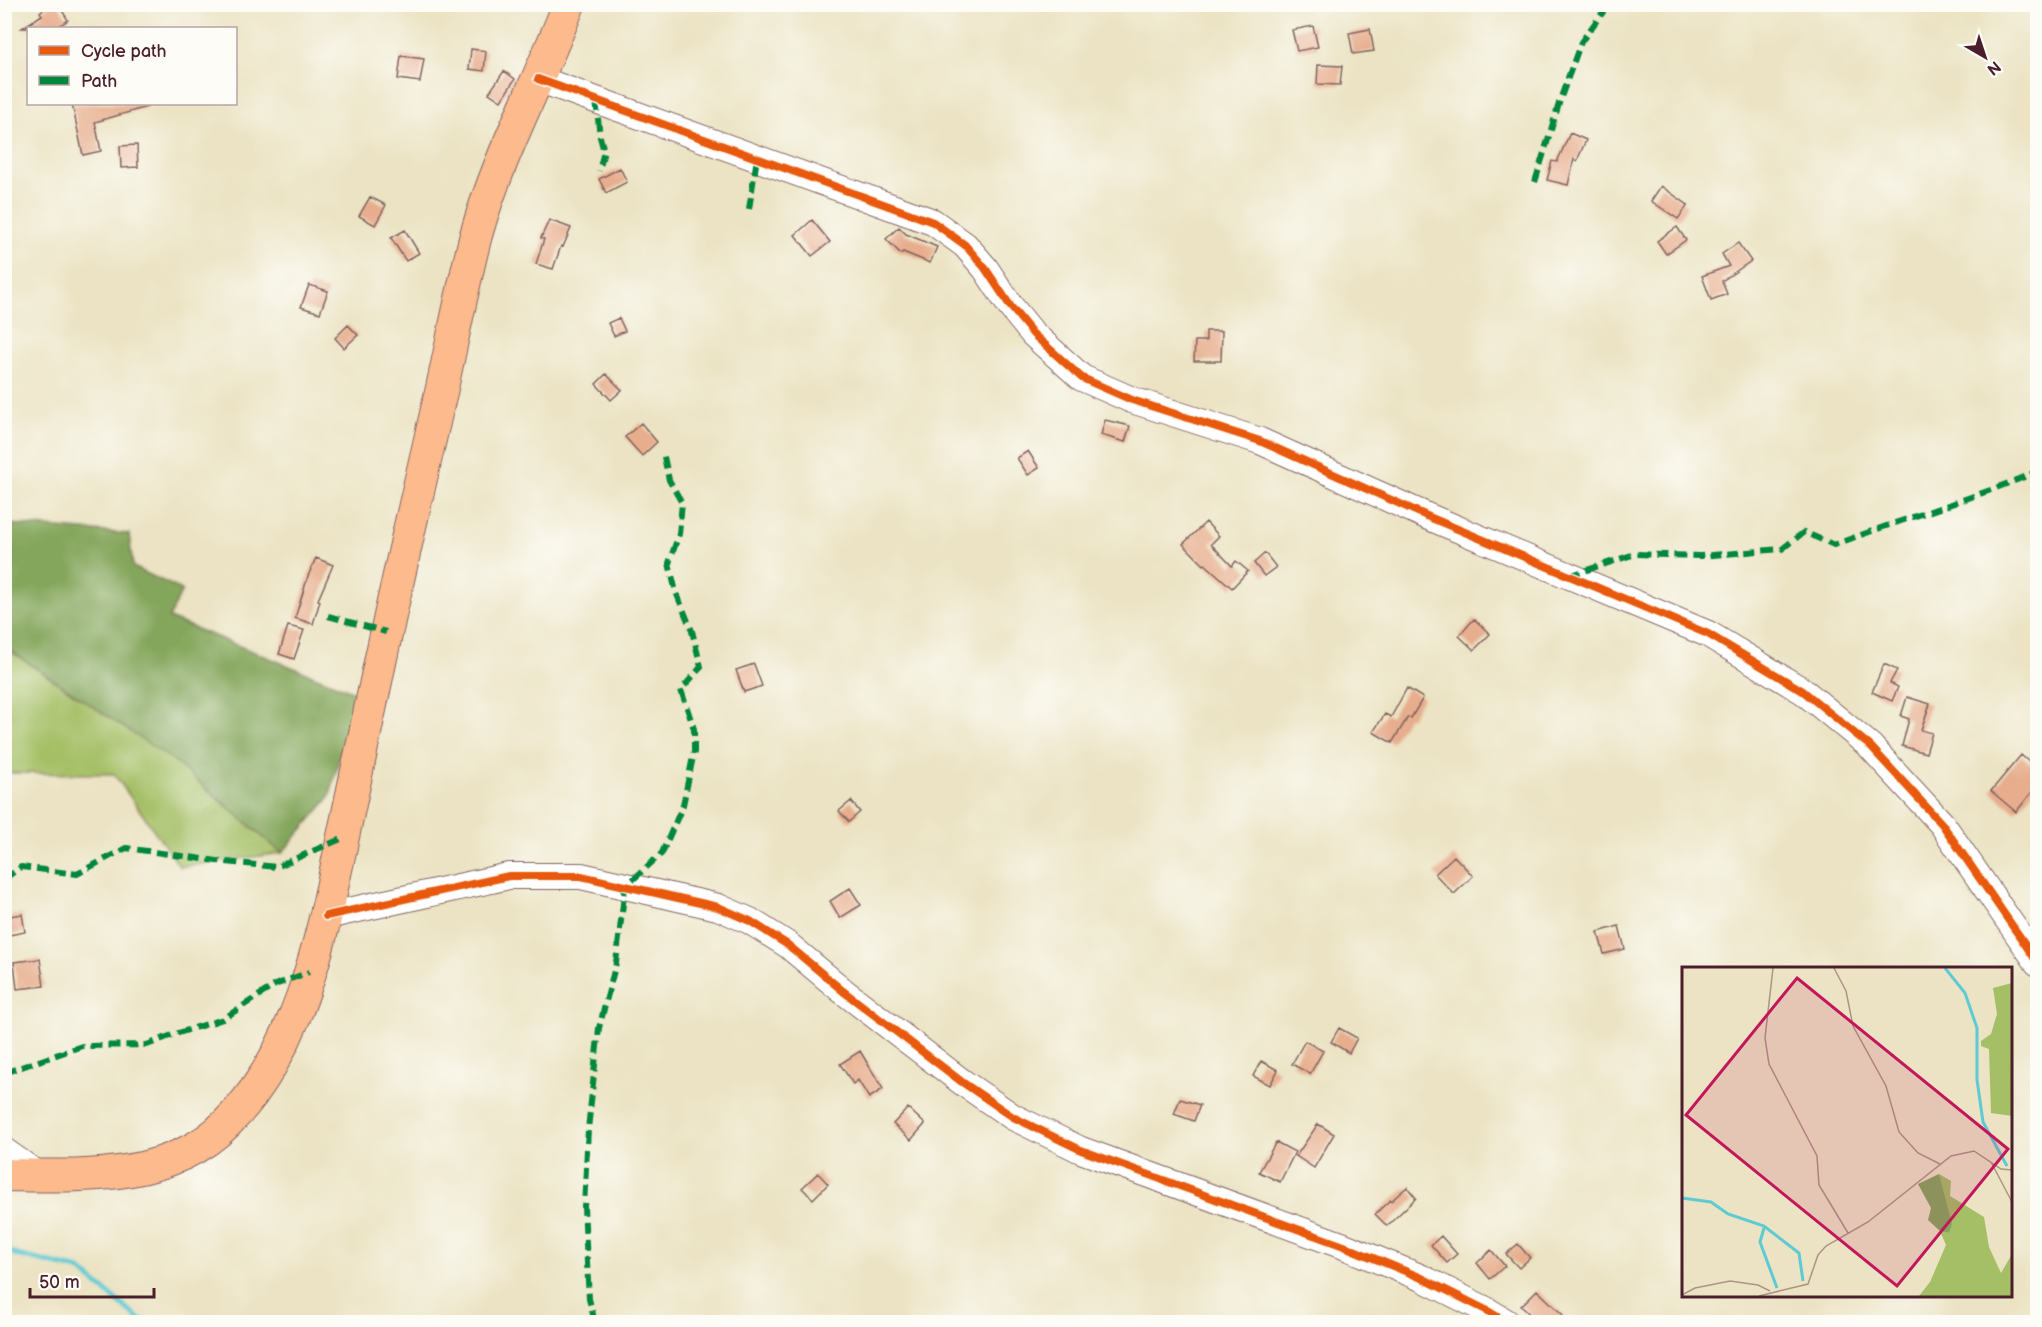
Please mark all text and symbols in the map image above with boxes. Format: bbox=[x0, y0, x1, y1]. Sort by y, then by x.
legend bbox=[27, 27, 237, 105]
north arrow bbox=[1955, 27, 2015, 87]
text: Cycle path bbox=[81, 41, 167, 62]
text: N bbox=[1983, 56, 2004, 79]
text: Path bbox=[81, 71, 117, 92]
inset map bbox=[1682, 967, 2012, 1297]
scale bar bbox=[30, 1261, 154, 1299]
text: 50 m bbox=[39, 1272, 80, 1293]

